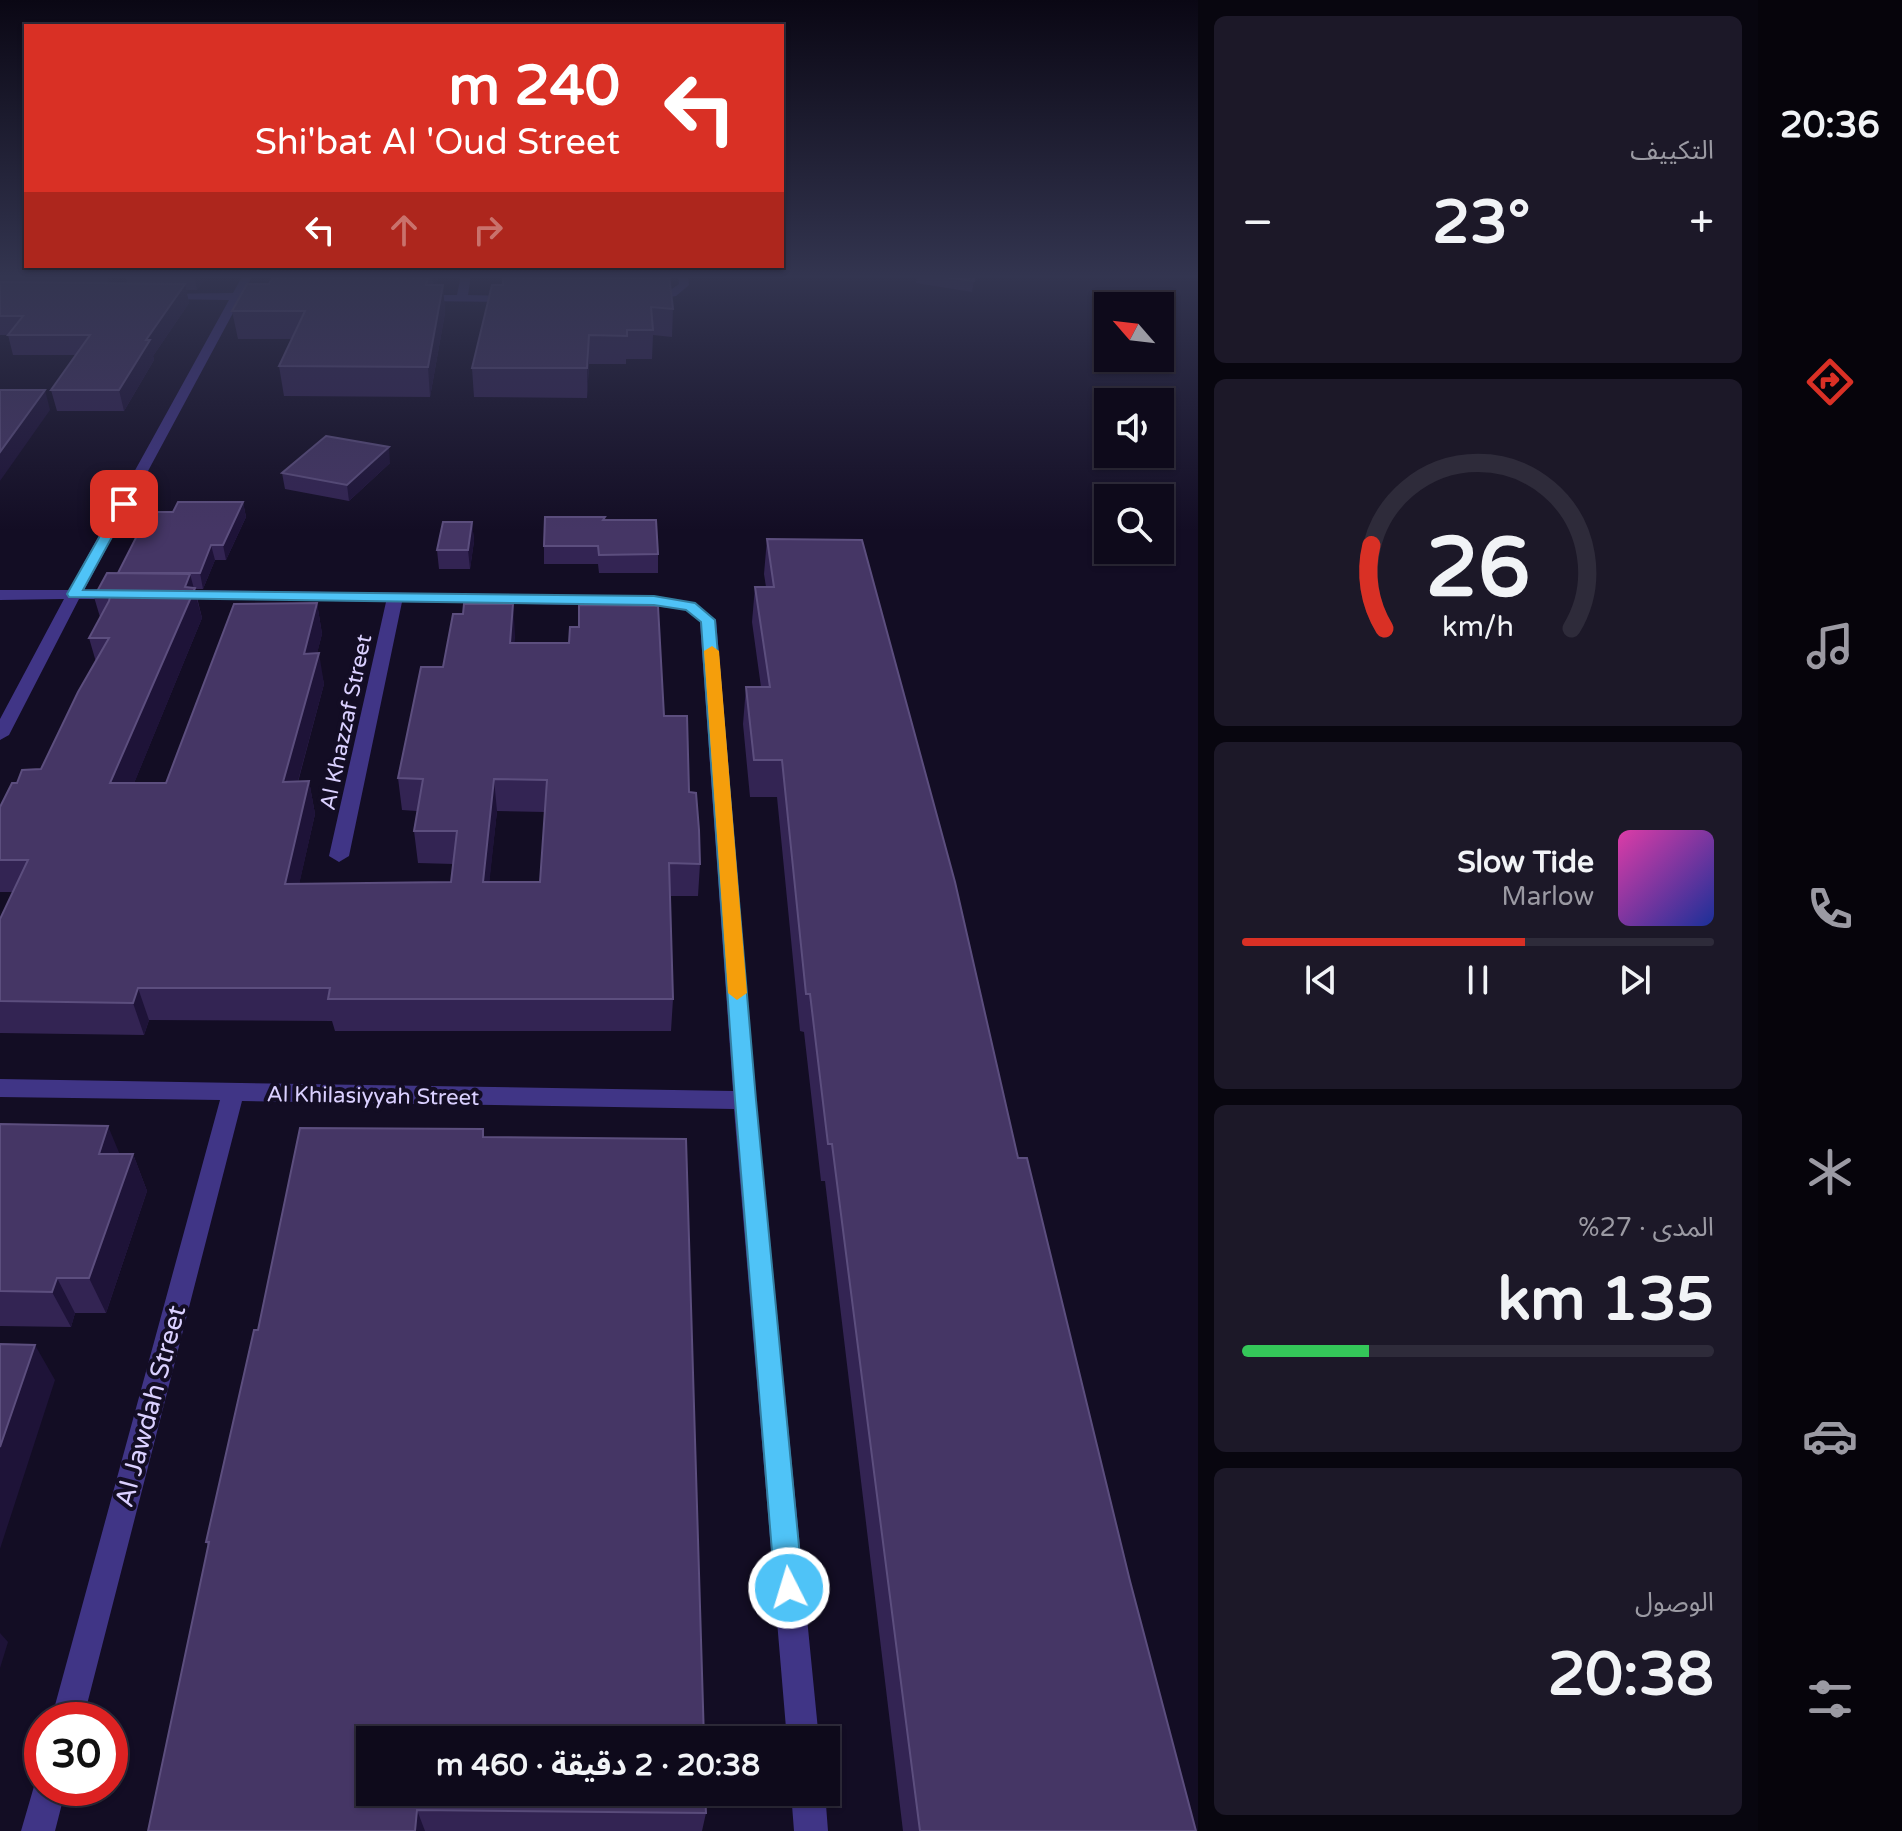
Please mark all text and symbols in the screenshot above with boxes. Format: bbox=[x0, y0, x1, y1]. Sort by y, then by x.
text: 240 m bbox=[449, 53, 620, 120]
icon: left bbox=[648, 56, 752, 160]
text: 20:36 bbox=[1780, 104, 1880, 147]
text: Shi'bat Al 'Oud Street bbox=[255, 121, 620, 164]
text: التكييف bbox=[1630, 135, 1714, 166]
text: 23° bbox=[1432, 187, 1530, 259]
text: − bbox=[1242, 197, 1273, 250]
text: + bbox=[1689, 197, 1714, 250]
icon: left bbox=[298, 208, 342, 252]
icon: ahead bbox=[382, 208, 426, 252]
icon: right bbox=[466, 208, 510, 252]
north arrow bbox=[1094, 292, 1174, 372]
map controls bbox=[1094, 292, 1174, 564]
icon: directions bbox=[1802, 354, 1858, 410]
button: sound bbox=[1094, 388, 1174, 468]
pin bbox=[90, 470, 158, 538]
icon: arrive bbox=[102, 482, 146, 526]
button: search bbox=[1094, 484, 1174, 564]
text: 26 bbox=[1426, 518, 1530, 618]
text: km/h bbox=[1442, 610, 1514, 644]
icon: music bbox=[1802, 618, 1858, 674]
street label: Al Khazzaf Street bbox=[315, 632, 377, 812]
text: Slow Tide bbox=[1457, 844, 1594, 881]
text: Marlow bbox=[1502, 881, 1594, 912]
icon: phone bbox=[1802, 881, 1858, 937]
icon: previous bbox=[1299, 958, 1343, 1002]
icon: pause bbox=[1456, 958, 1500, 1002]
icon: next bbox=[1613, 958, 1657, 1002]
street label: Al Khilasiyyah Street bbox=[266, 1081, 480, 1111]
icon: climate bbox=[1802, 1144, 1858, 1200]
text: المدى · 27% bbox=[1578, 1212, 1714, 1243]
text: 135 km bbox=[1498, 1264, 1714, 1336]
street label: Al Jawdah Street bbox=[109, 1302, 192, 1510]
icon: car bbox=[1802, 1408, 1858, 1464]
position arrow bbox=[747, 1546, 831, 1630]
text: الوصول bbox=[1635, 1587, 1714, 1618]
text: 20:38 bbox=[1548, 1639, 1714, 1711]
icon: filters bbox=[1802, 1671, 1858, 1727]
speed limit sign: 30 bbox=[24, 1702, 128, 1806]
text: 20:38 · 2 دقيقة · 460 m bbox=[436, 1747, 760, 1784]

